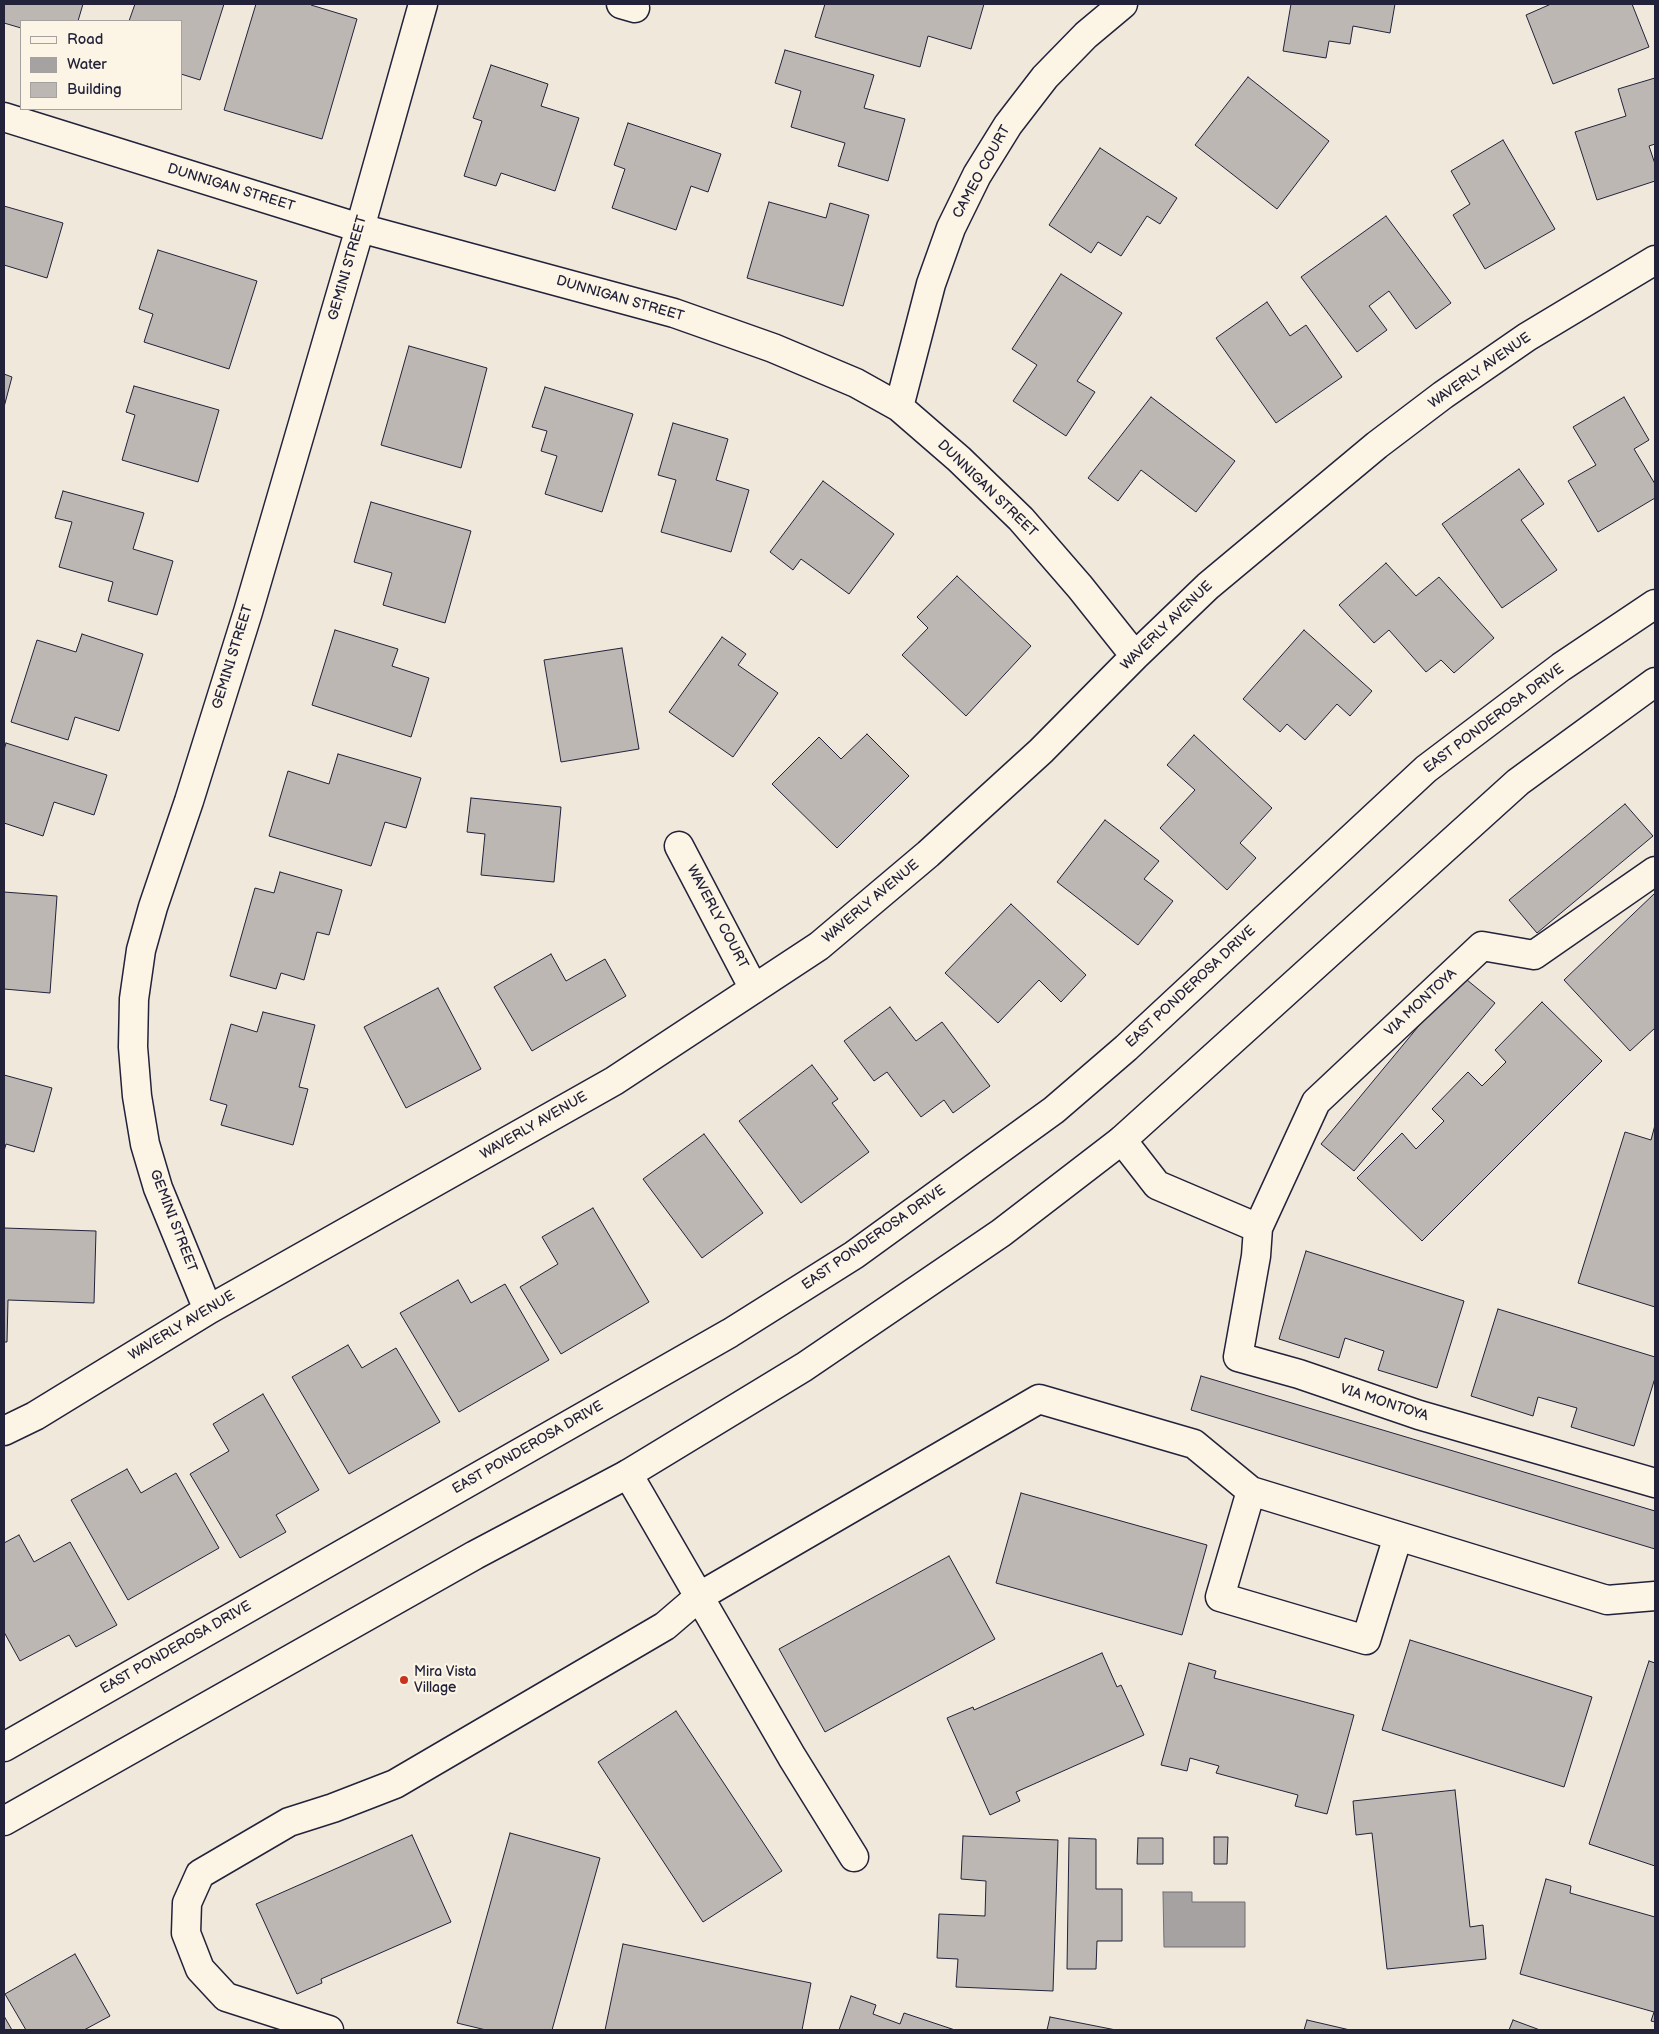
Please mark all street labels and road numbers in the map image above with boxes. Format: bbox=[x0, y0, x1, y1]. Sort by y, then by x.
street label: CAMEO COURT bbox=[950, 123, 1014, 221]
street label: DUNNIGAN STREET bbox=[165, 161, 297, 215]
street label: GEMINI STREET bbox=[325, 214, 371, 322]
street label: DUNNIGAN STREET bbox=[554, 273, 686, 325]
street label: WAVERLY AVENUE bbox=[1426, 329, 1534, 413]
street label: DUNNIGAN STREET bbox=[934, 437, 1040, 541]
street label: WAVERLY AVENUE bbox=[1118, 578, 1216, 674]
street label: GEMINI STREET bbox=[209, 603, 257, 711]
street label: EAST PONDEROSA DRIVE bbox=[1421, 661, 1567, 777]
street label: WAVERLY AVENUE bbox=[819, 857, 923, 947]
street label: WAVERLY COURT bbox=[683, 862, 751, 972]
street label: EAST PONDEROSA DRIVE bbox=[1123, 922, 1259, 1052]
street label: VIA MONTOYA bbox=[1382, 966, 1460, 1040]
street label: WAVERLY AVENUE bbox=[477, 1089, 591, 1163]
street label: GEMINI STREET bbox=[146, 1167, 200, 1275]
street label: EAST PONDEROSA DRIVE bbox=[799, 1182, 949, 1294]
street label: WAVERLY AVENUE bbox=[126, 1288, 238, 1364]
street label: VIA MONTOYA bbox=[1338, 1381, 1430, 1425]
street label: EAST PONDEROSA DRIVE bbox=[450, 1398, 606, 1498]
street label: EAST PONDEROSA DRIVE bbox=[98, 1598, 254, 1698]

